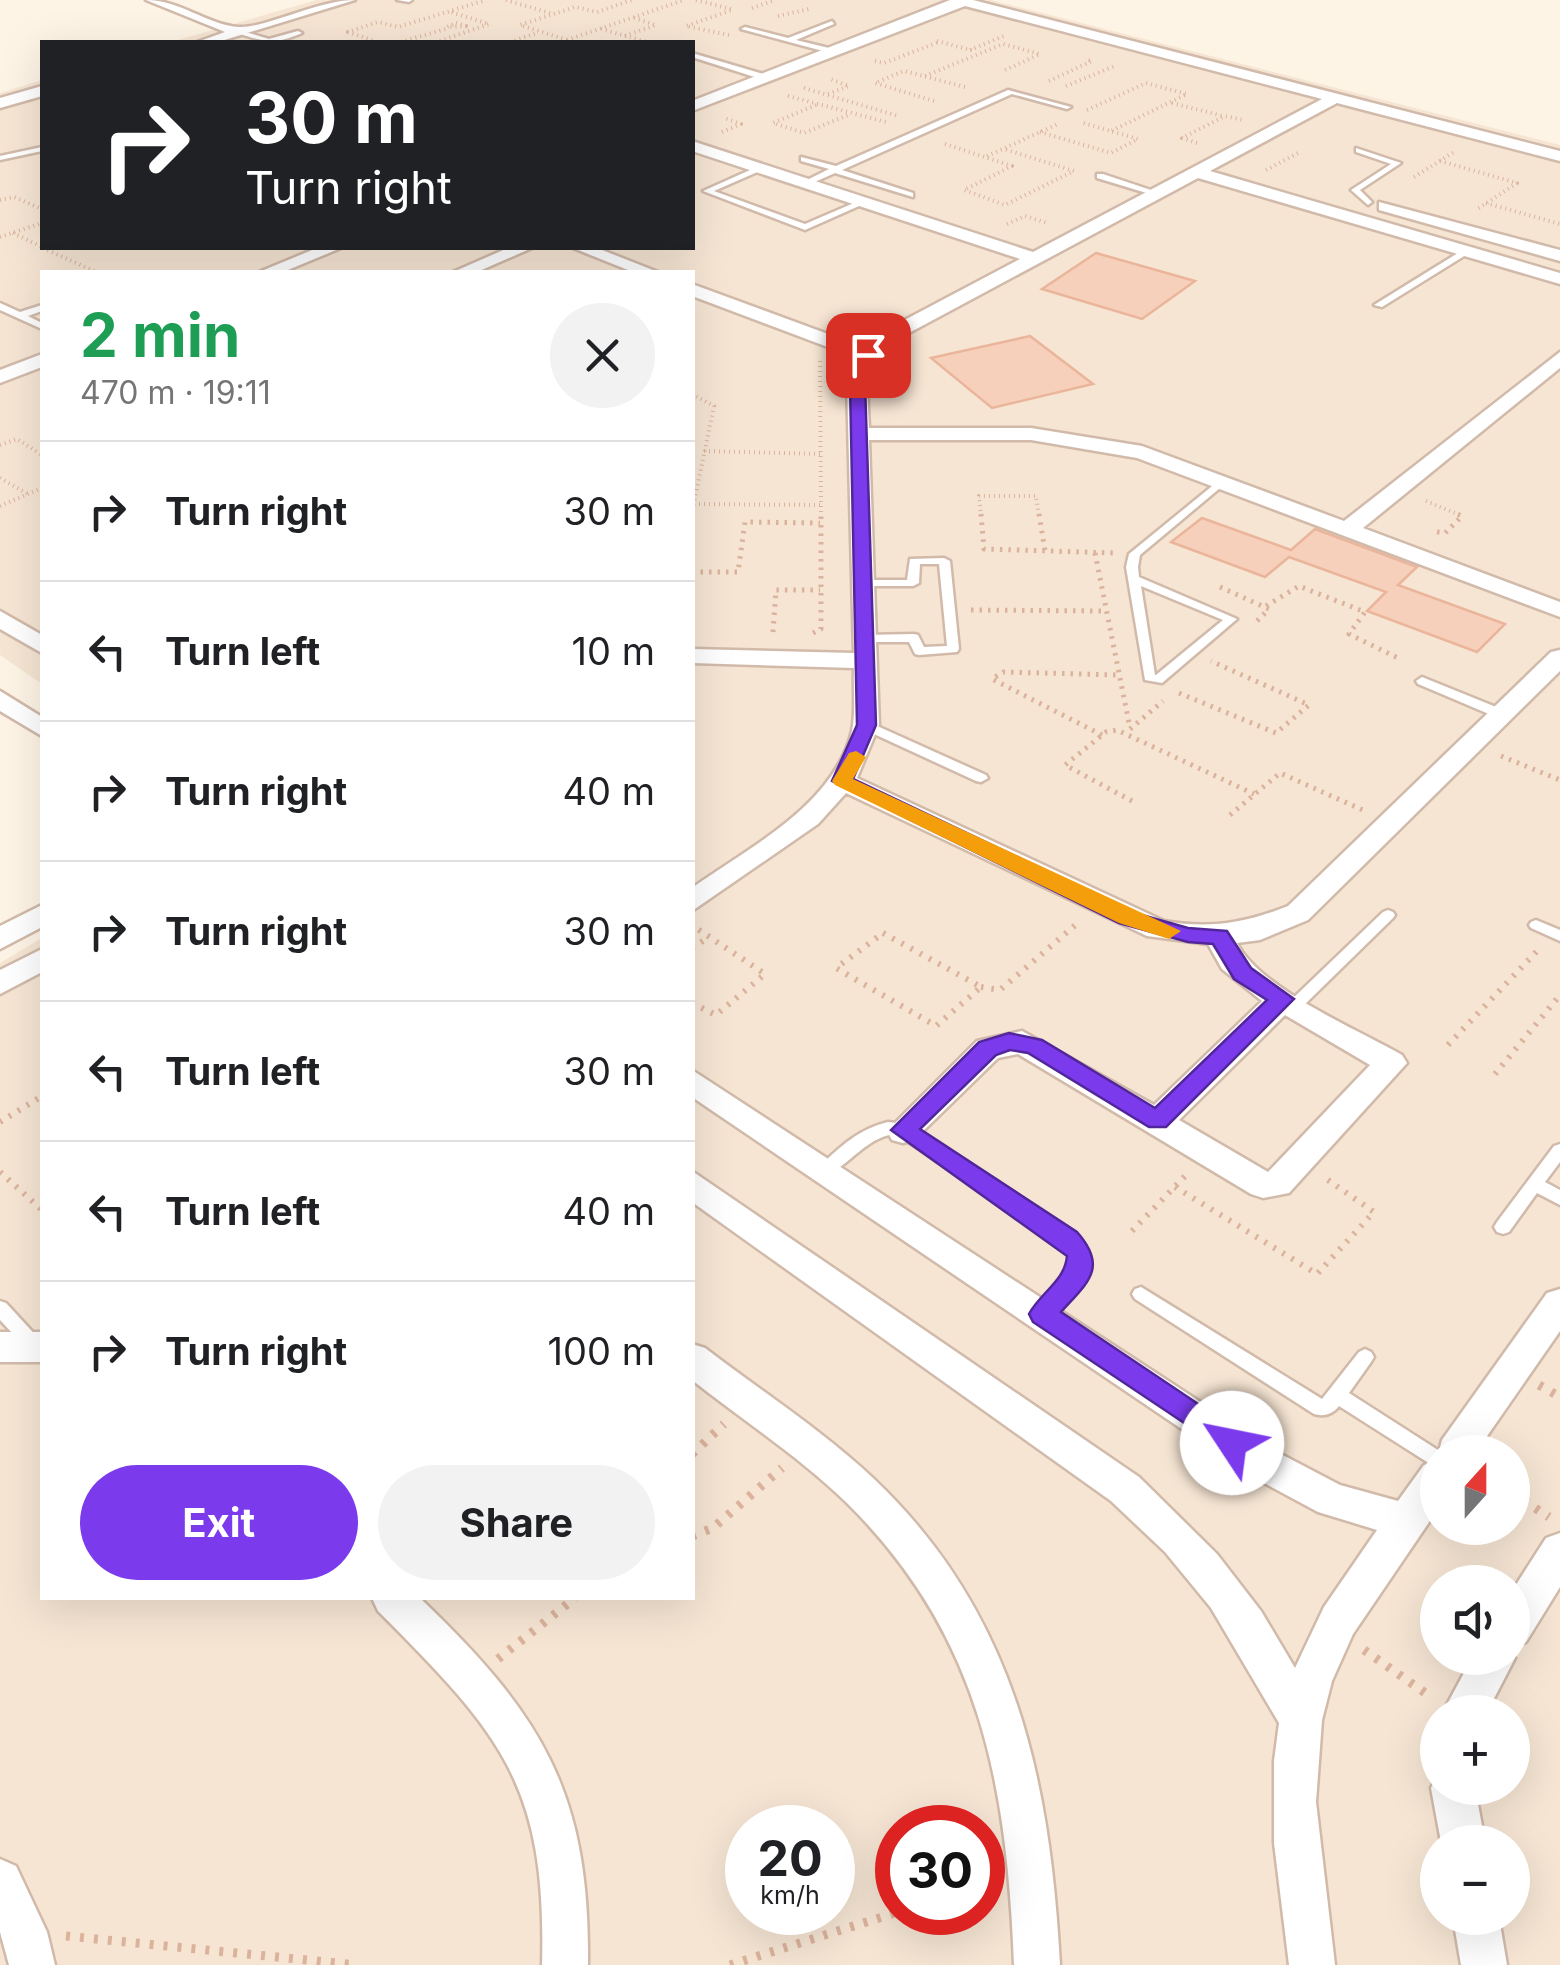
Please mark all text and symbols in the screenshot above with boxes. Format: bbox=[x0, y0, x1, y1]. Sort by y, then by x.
text: 30 m bbox=[245, 75, 418, 160]
icon: right bbox=[80, 80, 210, 210]
text: Turn right bbox=[245, 160, 452, 215]
text: 2 min bbox=[80, 299, 240, 371]
button: close bbox=[550, 303, 655, 408]
pin bbox=[826, 313, 911, 398]
icon: arrive bbox=[841, 328, 896, 383]
text: 470 m · 19:11 bbox=[80, 373, 271, 412]
icon: right bbox=[80, 484, 135, 539]
text: Turn right bbox=[165, 488, 347, 534]
text: 30 m bbox=[564, 488, 655, 534]
icon: left bbox=[80, 624, 135, 679]
text: Turn left bbox=[165, 628, 320, 674]
text: 10 m bbox=[572, 628, 655, 674]
icon: right bbox=[80, 764, 135, 819]
text: Turn right bbox=[165, 768, 347, 814]
text: 40 m bbox=[563, 768, 655, 814]
icon: right bbox=[80, 904, 135, 959]
text: Turn right bbox=[165, 908, 347, 954]
text: 30 m bbox=[564, 908, 655, 954]
icon: left bbox=[80, 1044, 135, 1099]
text: Turn left bbox=[165, 1048, 320, 1094]
text: 30 m bbox=[564, 1048, 655, 1094]
icon: left bbox=[80, 1184, 135, 1239]
text: Turn left bbox=[165, 1188, 320, 1234]
text: 40 m bbox=[563, 1188, 655, 1234]
icon: right bbox=[80, 1324, 135, 1379]
text: Turn right bbox=[165, 1328, 347, 1374]
text: 100 m bbox=[548, 1328, 655, 1374]
position arrow bbox=[1180, 1391, 1284, 1495]
north arrow bbox=[1420, 1435, 1530, 1545]
map controls bbox=[1420, 1435, 1530, 1935]
button: Exit bbox=[80, 1465, 358, 1580]
button: Share bbox=[378, 1465, 655, 1580]
button: sound bbox=[1420, 1565, 1530, 1675]
button: + bbox=[1420, 1695, 1530, 1805]
speed limit sign: 30 bbox=[875, 1805, 1005, 1935]
button: − bbox=[1420, 1825, 1530, 1935]
text: 20 bbox=[757, 1828, 823, 1888]
text: km/h bbox=[760, 1880, 820, 1910]

